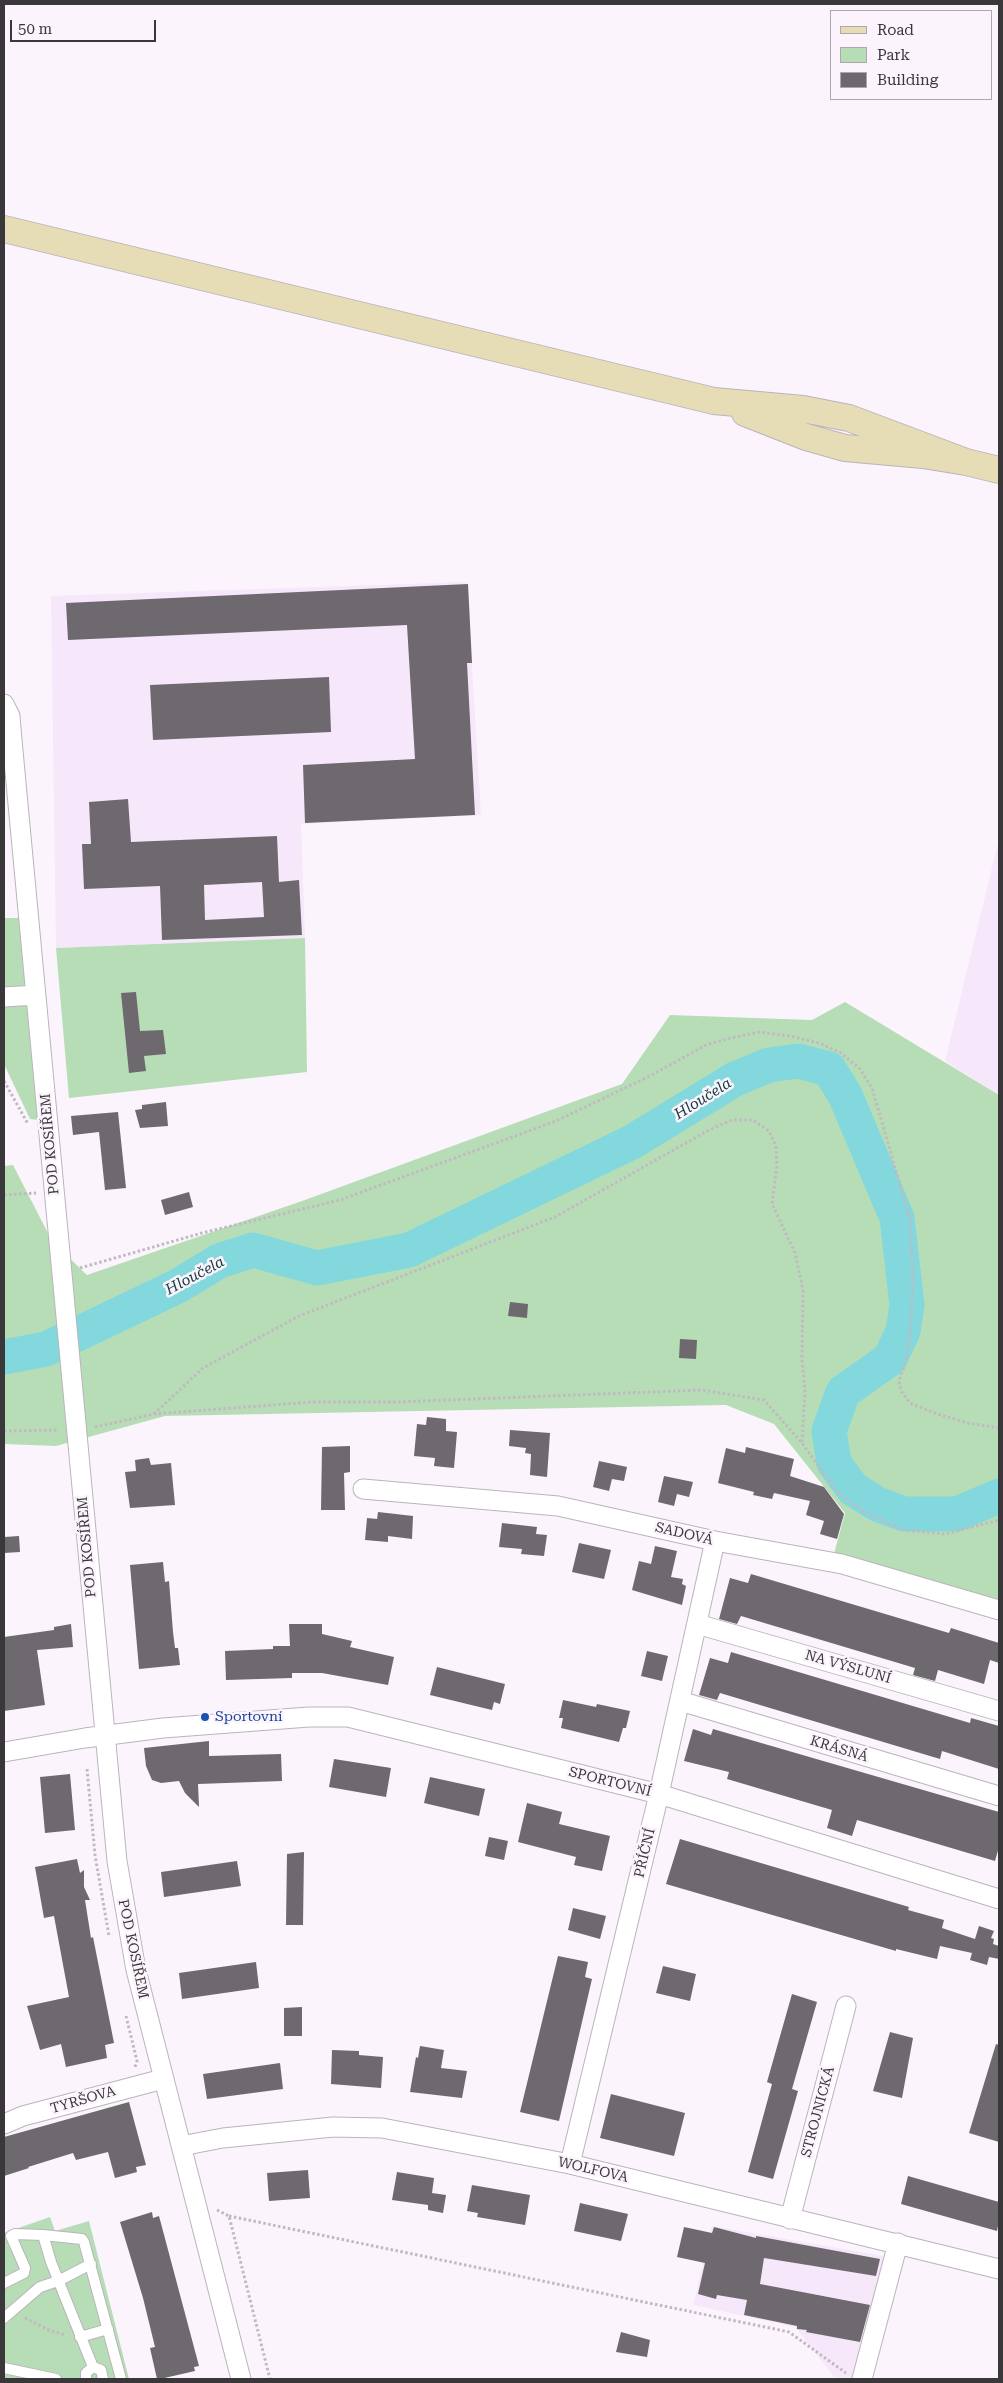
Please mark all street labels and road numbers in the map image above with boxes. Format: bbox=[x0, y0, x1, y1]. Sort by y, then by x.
street label: POD KOSÍŘEM bbox=[37, 1093, 63, 1195]
street label: POD KOSÍŘEM bbox=[74, 1496, 100, 1598]
street label: SADOVÁ bbox=[653, 1519, 715, 1549]
street label: NA VÝSLUNÍ bbox=[803, 1647, 893, 1687]
street label: KRÁSNÁ bbox=[808, 1732, 870, 1766]
street label: SPORTOVNÍ bbox=[567, 1764, 653, 1800]
street label: PŘÍČNÍ bbox=[631, 1827, 659, 1879]
street label: POD KOSÍŘEM bbox=[114, 1898, 152, 2000]
street label: STROJNICKÁ bbox=[798, 2065, 838, 2159]
street label: TYRŠOVA bbox=[49, 2083, 117, 2117]
street label: WOLFOVA bbox=[556, 2154, 630, 2186]

